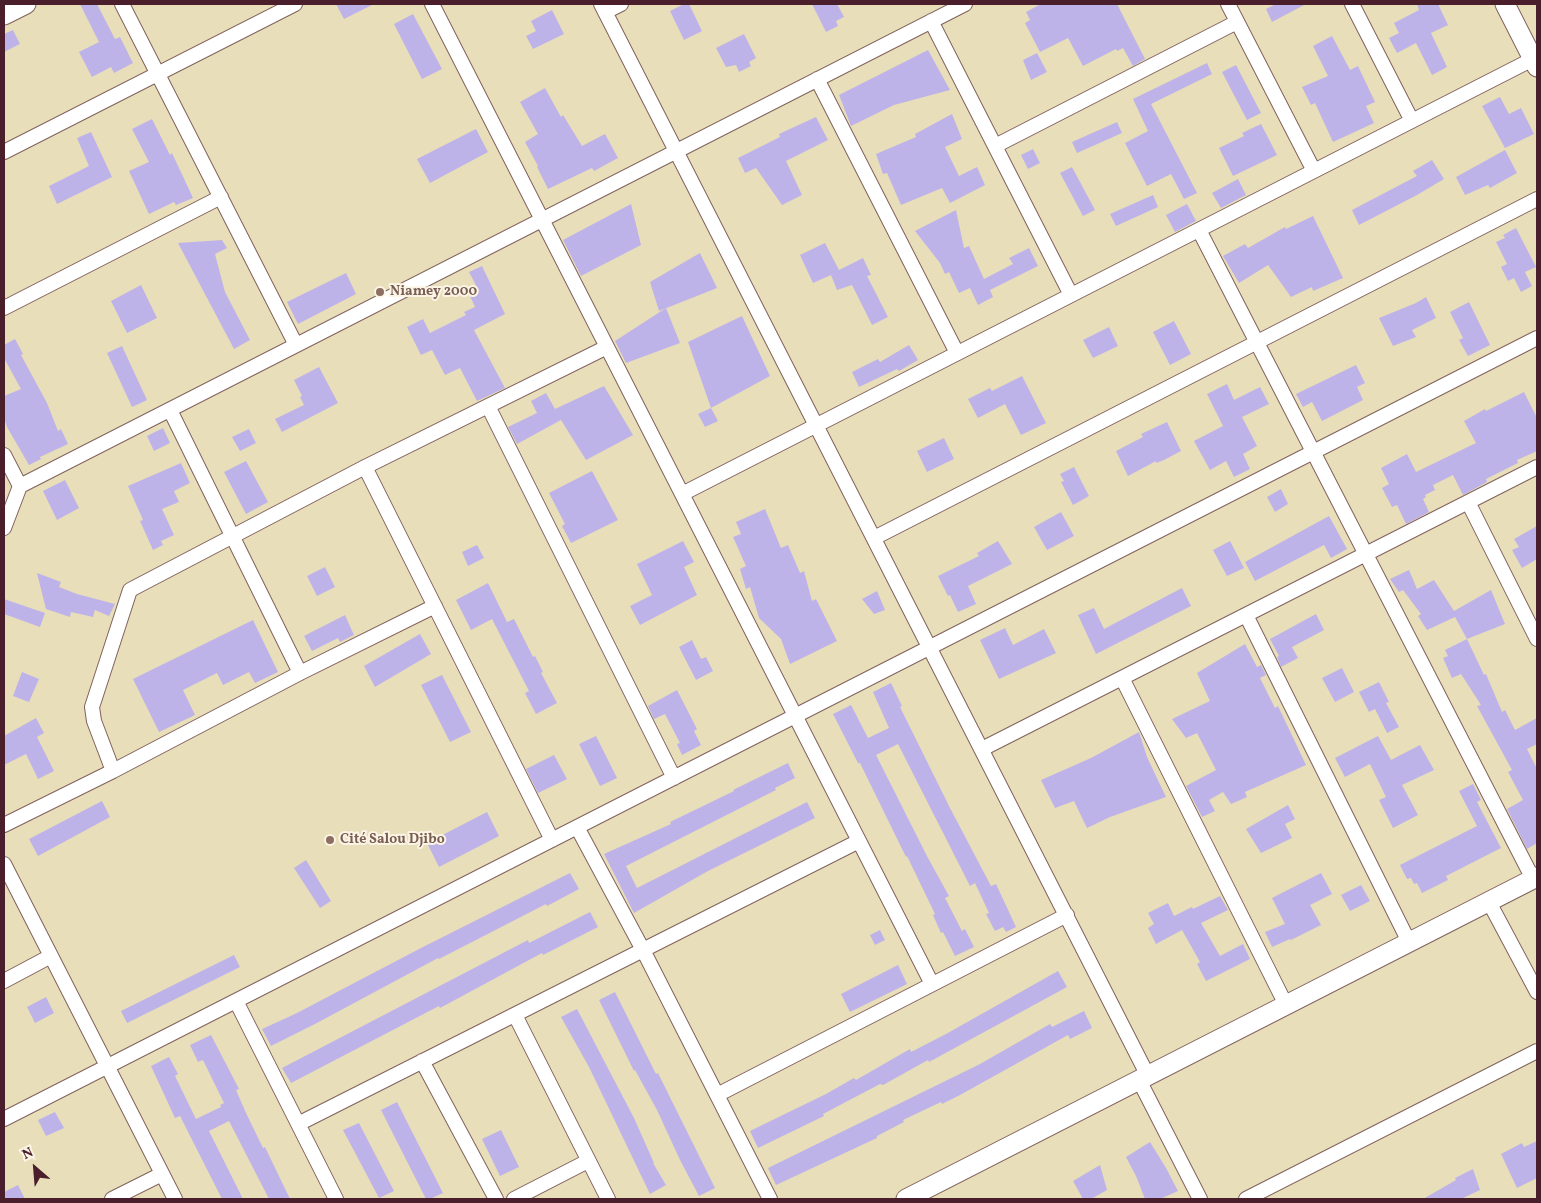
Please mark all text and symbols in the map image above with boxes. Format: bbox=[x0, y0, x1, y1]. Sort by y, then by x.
place label: Niamey 2000 bbox=[390, 284, 477, 300]
marker: Niamey 2000 bbox=[374, 286, 386, 298]
place label: Cité Salou Djibo bbox=[340, 832, 445, 848]
marker: Cité Salou Djibo bbox=[324, 834, 336, 846]
north arrow bbox=[10, 1143, 60, 1193]
text: N bbox=[19, 1143, 37, 1165]

